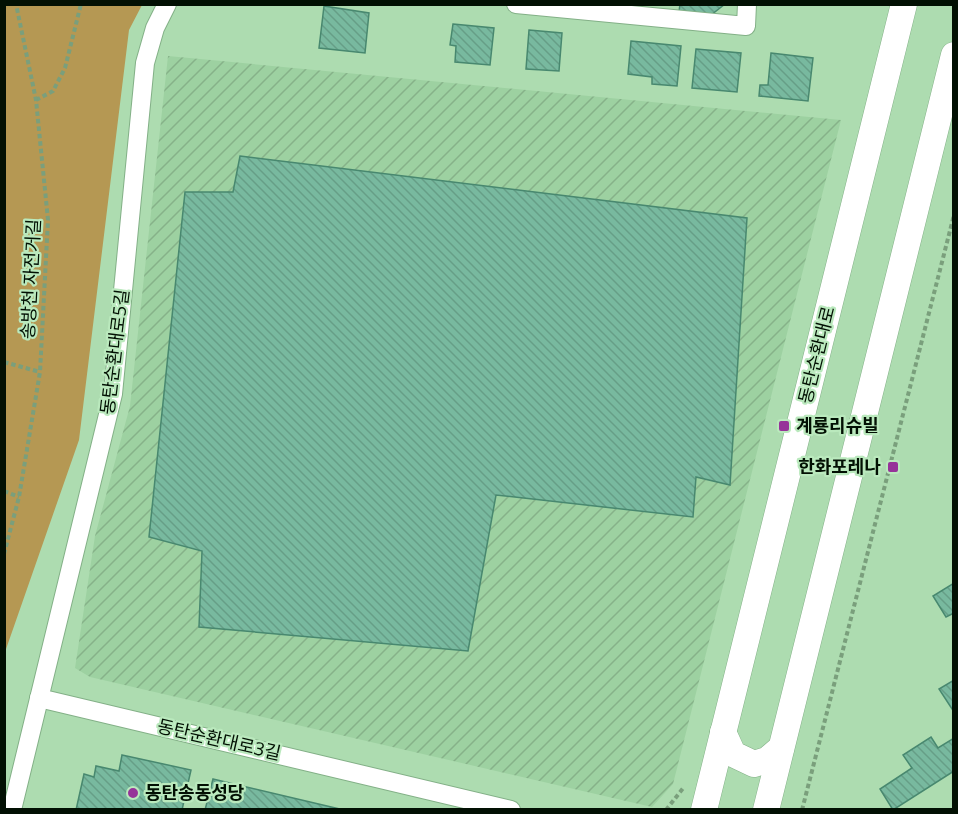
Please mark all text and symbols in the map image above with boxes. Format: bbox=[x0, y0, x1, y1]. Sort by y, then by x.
street label: 송방천 자전거길 bbox=[15, 218, 45, 340]
street label: 동탄순환대로5길 bbox=[94, 288, 134, 416]
street label: 동탄순환대로 bbox=[792, 304, 840, 406]
place label: 계룡리슈빌 bbox=[796, 413, 879, 437]
marker: 계룡리슈빌 bbox=[777, 419, 791, 433]
place label: 한화포레나 bbox=[798, 454, 881, 478]
marker: 한화포레나 bbox=[886, 460, 900, 474]
street label: 동탄순환대로3길 bbox=[155, 713, 283, 765]
place label: 동탄송동성당 bbox=[145, 780, 244, 804]
marker: 동탄송동성당 bbox=[126, 786, 140, 800]

